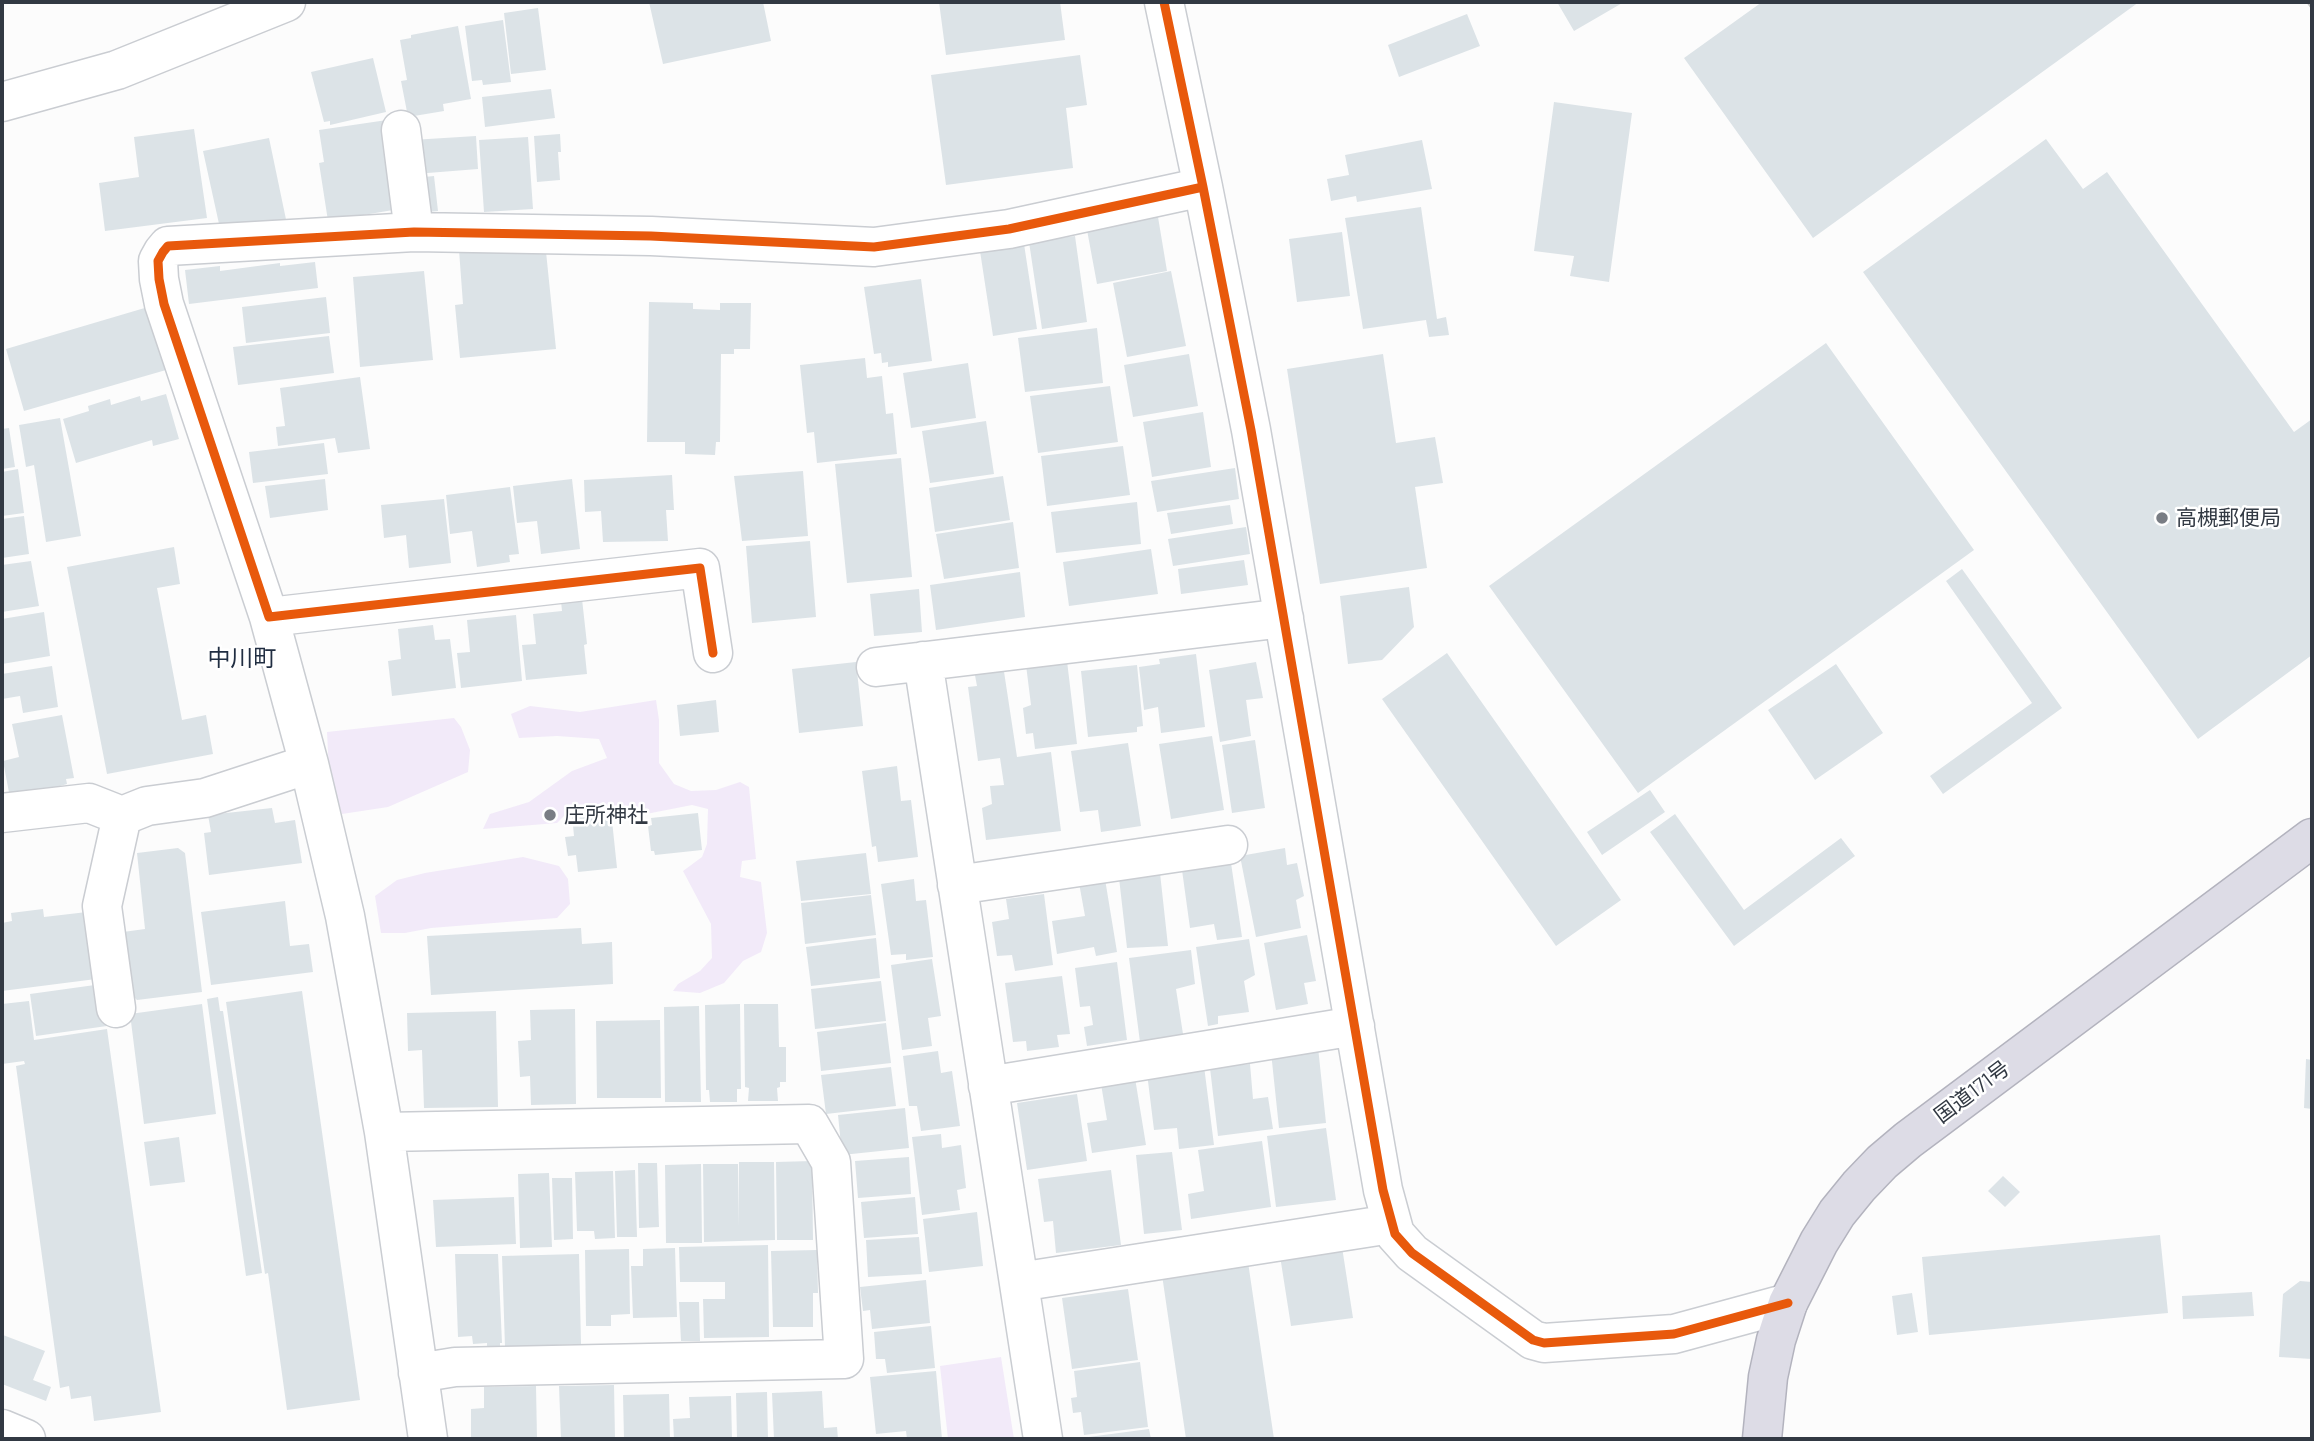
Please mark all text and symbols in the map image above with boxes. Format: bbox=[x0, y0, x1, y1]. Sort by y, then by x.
place label: 高槻郵便局 bbox=[2176, 505, 2281, 531]
marker: 高槻郵便局 bbox=[2154, 510, 2170, 526]
district label: 中川町 bbox=[208, 644, 276, 672]
place label: 庄所神社 bbox=[564, 802, 648, 828]
marker: 庄所神社 bbox=[542, 807, 558, 823]
street label: 国道171号 bbox=[1929, 1056, 2015, 1128]

